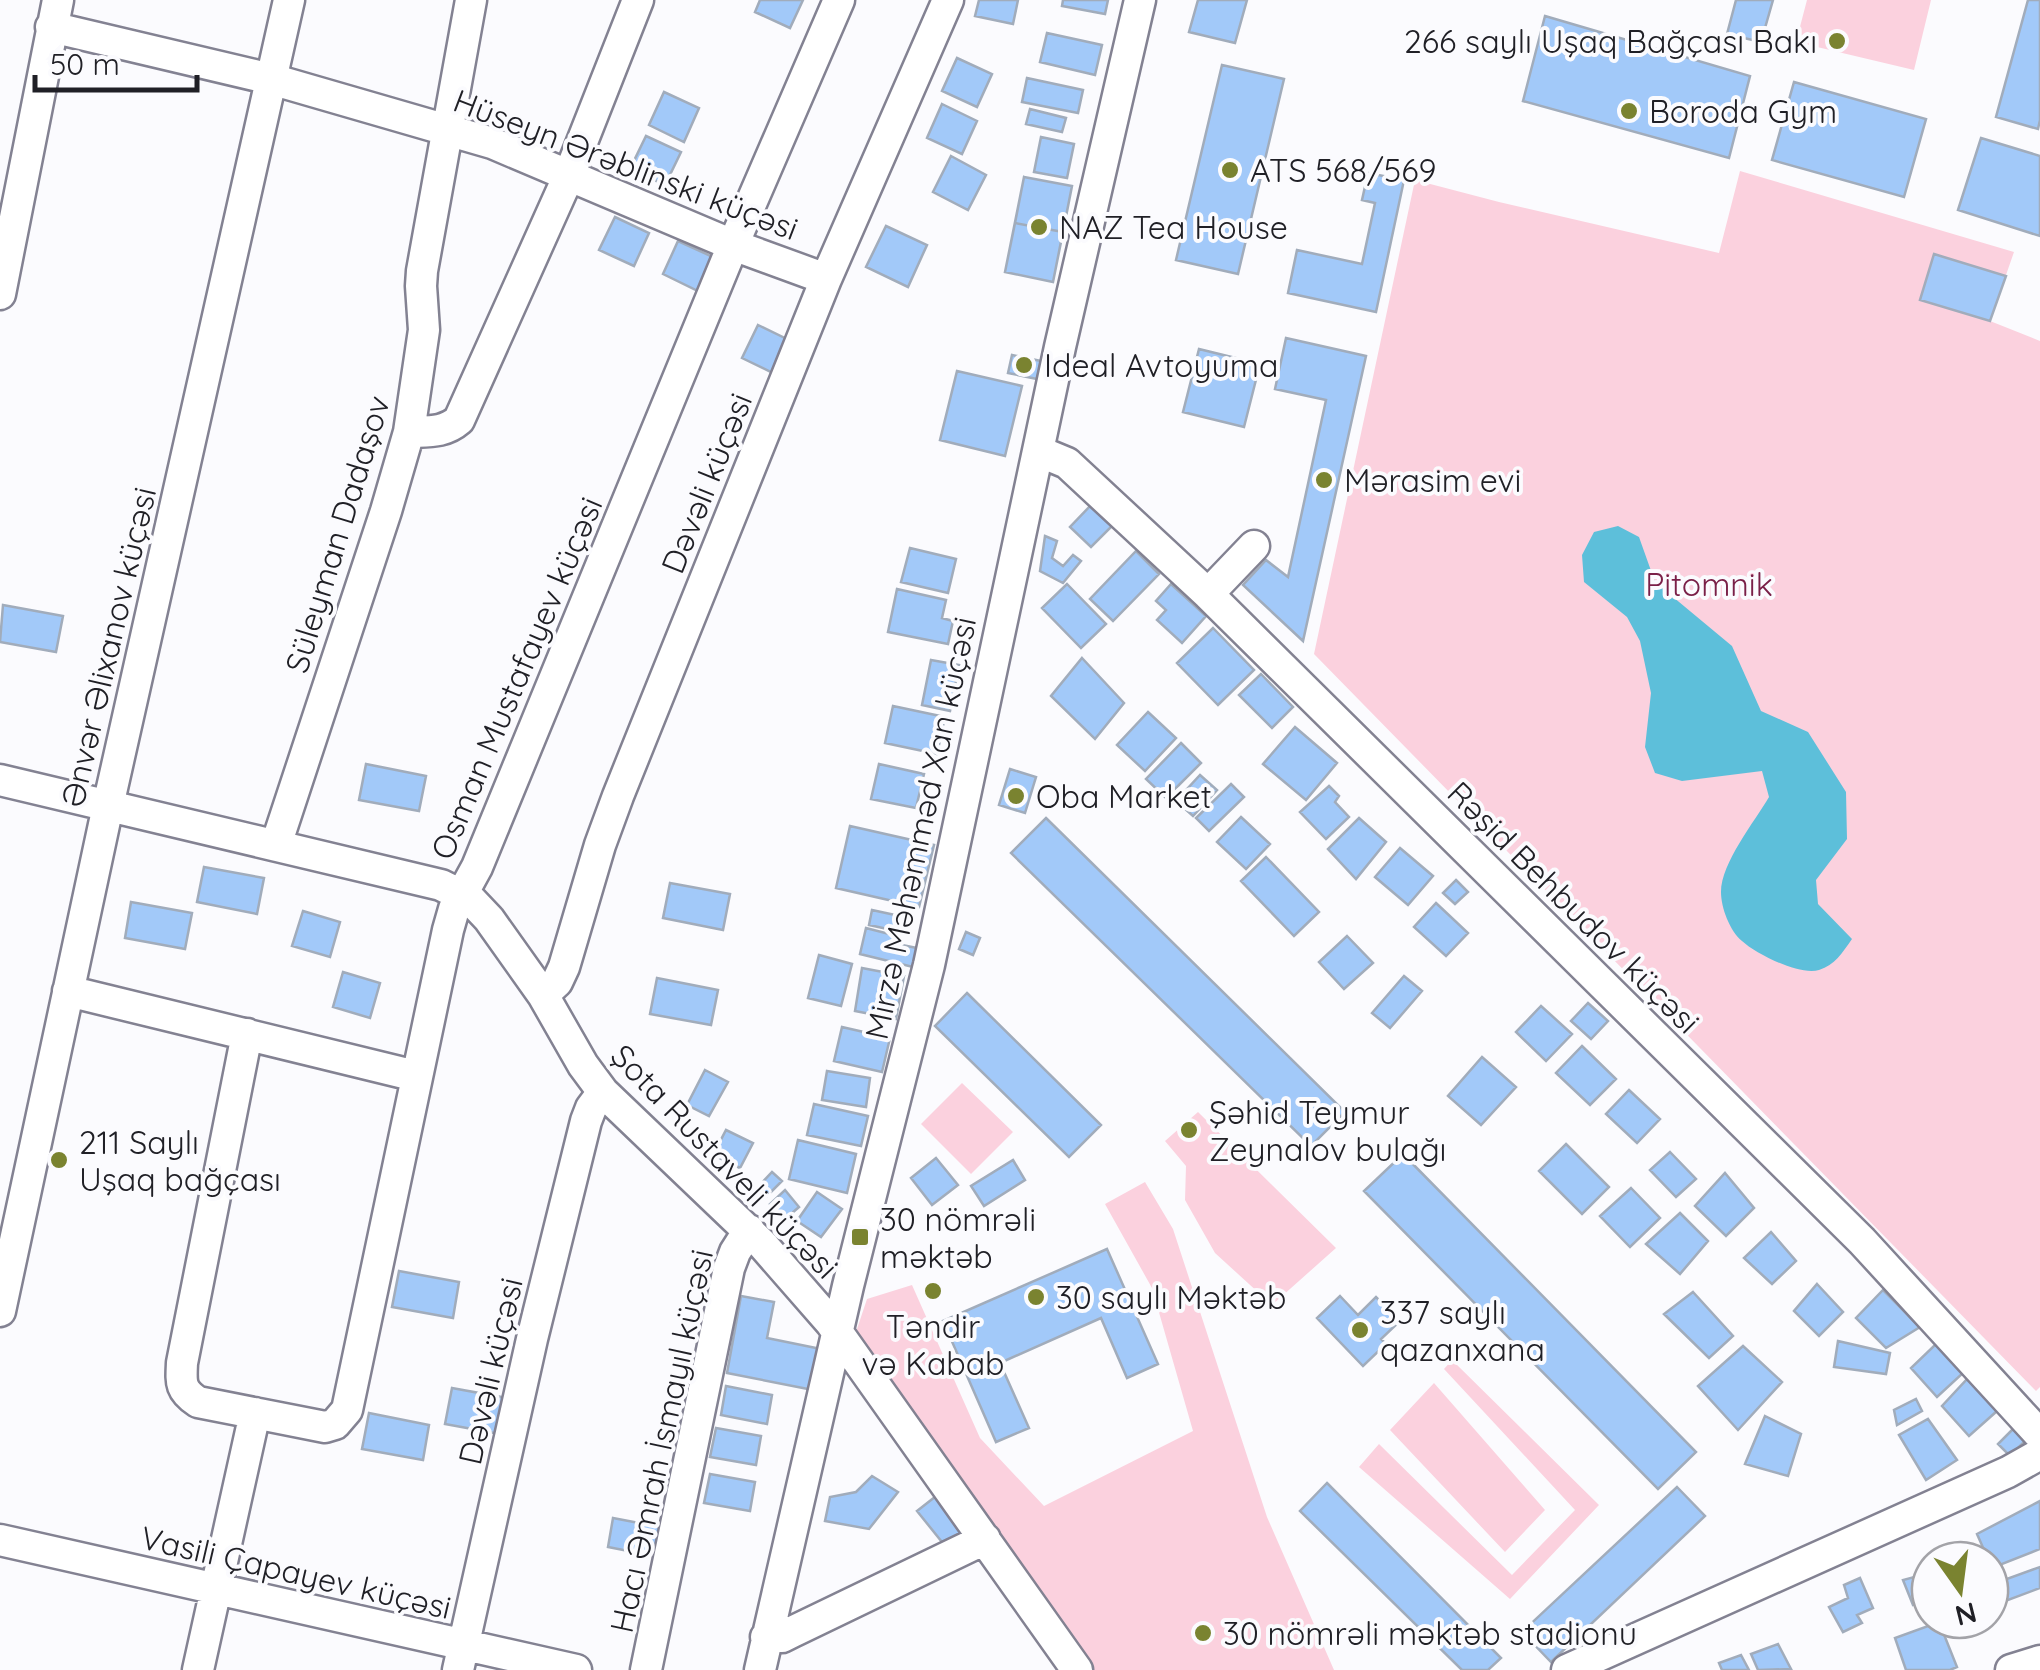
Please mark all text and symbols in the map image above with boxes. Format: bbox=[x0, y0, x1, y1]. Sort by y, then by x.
place label: 266 saylı Uşaq Bağçası Bakı bbox=[1404, 21, 1817, 61]
scale bar bbox=[35, 30, 198, 92]
marker: 266 saylı Uşaq Bağçası Bakı bbox=[1826, 30, 1848, 52]
text: 50 m bbox=[50, 45, 120, 83]
street label: Hüseyn Ərəblinski küçəsi bbox=[448, 80, 804, 248]
place label: Boroda Gym bbox=[1649, 91, 1837, 131]
marker: Boroda Gym bbox=[1618, 100, 1640, 122]
place label: ATS 568/569 bbox=[1250, 150, 1436, 190]
marker: ATS 568/569 bbox=[1219, 159, 1241, 181]
place label: NAZ Tea House bbox=[1059, 207, 1288, 247]
marker: NAZ Tea House bbox=[1028, 216, 1050, 238]
place label: Ideal Avtoyuma bbox=[1044, 345, 1278, 385]
marker: Ideal Avtoyuma bbox=[1013, 354, 1035, 376]
street label: Dəvəli küçəsi bbox=[652, 387, 760, 579]
street label: Süleyman Dadaşov bbox=[276, 391, 398, 677]
place label: Mərasim evi bbox=[1344, 460, 1521, 500]
marker: Mərasim evi bbox=[1313, 469, 1335, 491]
street label: Ənvər Əlixanov küçəsi bbox=[52, 483, 164, 811]
street label: Osman Mustafayev küçəsi bbox=[422, 491, 610, 865]
park label: Pitomnik bbox=[1645, 564, 1773, 604]
street label: Mirzə Məhəmməd Xan küçəsi bbox=[856, 613, 984, 1043]
street label: Rəşid Behbudov küçəsi bbox=[1440, 773, 1708, 1041]
place label: Oba Market bbox=[1036, 776, 1212, 816]
marker: Oba Market bbox=[1005, 785, 1027, 807]
street label: Şota Rustaveli küçəsi bbox=[603, 1036, 847, 1286]
place label: Şəhid Teymur Zeynalov bulağı bbox=[1209, 1092, 1446, 1169]
marker: Şəhid Teymur Zeynalov bulağı bbox=[1178, 1119, 1200, 1141]
place label: 211 Saylı Uşaq bağçası bbox=[79, 1122, 281, 1199]
marker: 211 Saylı Uşaq bağçası bbox=[48, 1149, 70, 1171]
place label: 30 nömrəli məktəb bbox=[880, 1199, 1036, 1276]
marker: 30 nömrəli məktəb bbox=[849, 1226, 871, 1248]
street label: Hacı Əmrah İsmayıl küçəsi bbox=[601, 1246, 721, 1636]
street label: Dəvəli küçəsi bbox=[449, 1274, 531, 1468]
place label: 30 saylı Məktəb bbox=[1056, 1277, 1286, 1317]
marker: Təndir və Kabab bbox=[922, 1280, 944, 1302]
marker: 30 saylı Məktəb bbox=[1025, 1286, 1047, 1308]
place label: 337 saylı qazanxana bbox=[1380, 1292, 1545, 1369]
place label: Təndir və Kabab bbox=[862, 1306, 1004, 1383]
marker: 337 saylı qazanxana bbox=[1349, 1319, 1371, 1341]
street label: Vasili Çapayev küçəsi bbox=[137, 1517, 455, 1627]
north arrow bbox=[1910, 1540, 2010, 1640]
text: N bbox=[1952, 1595, 1980, 1634]
place label: 30 nömrəli məktəb stadionu bbox=[1223, 1613, 1637, 1653]
marker: 30 nömrəli məktəb stadionu bbox=[1192, 1622, 1214, 1644]

